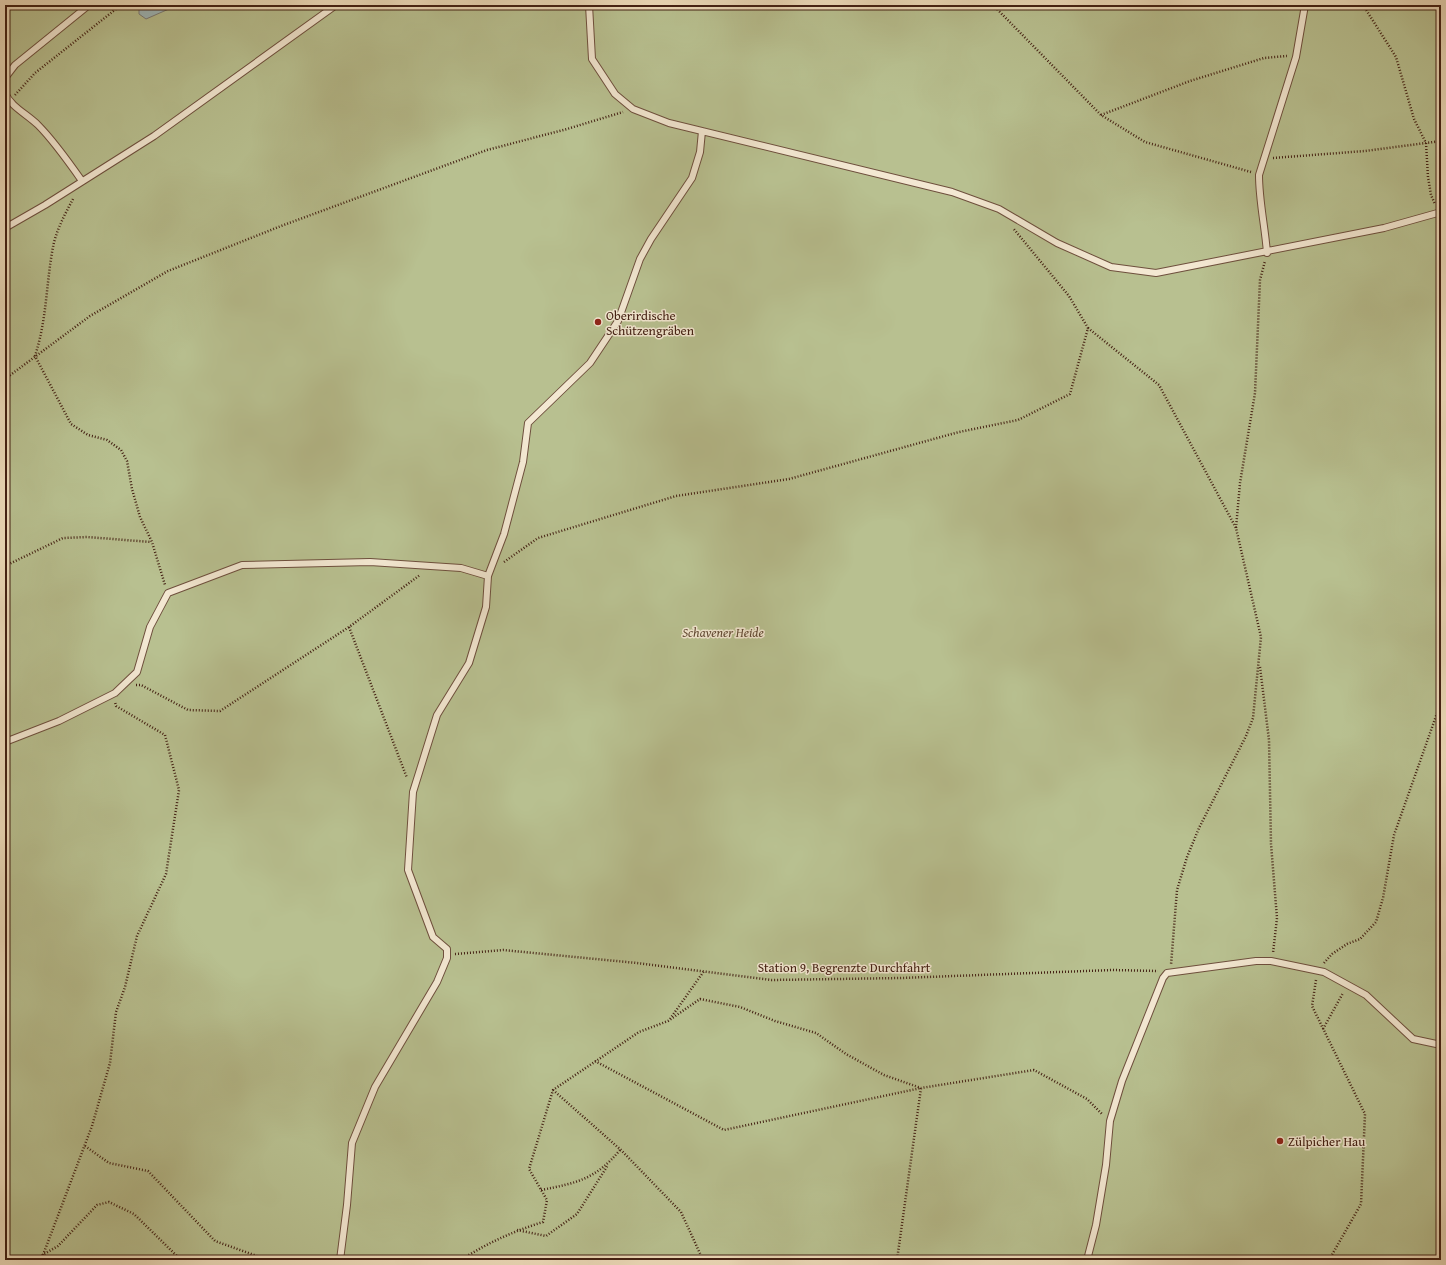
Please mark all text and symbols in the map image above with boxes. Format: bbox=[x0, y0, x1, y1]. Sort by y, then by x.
place label: Oberirdische Schützengräben bbox=[606, 306, 695, 340]
marker: Oberirdische Schützengräben bbox=[593, 317, 603, 327]
park label: Schavener Heide bbox=[682, 623, 764, 642]
street label: Station 9, Begrenzte Durchfahrt bbox=[758, 958, 931, 977]
place label: Zülpicher Hau bbox=[1288, 1132, 1365, 1151]
marker: Zülpicher Hau bbox=[1275, 1136, 1285, 1146]

